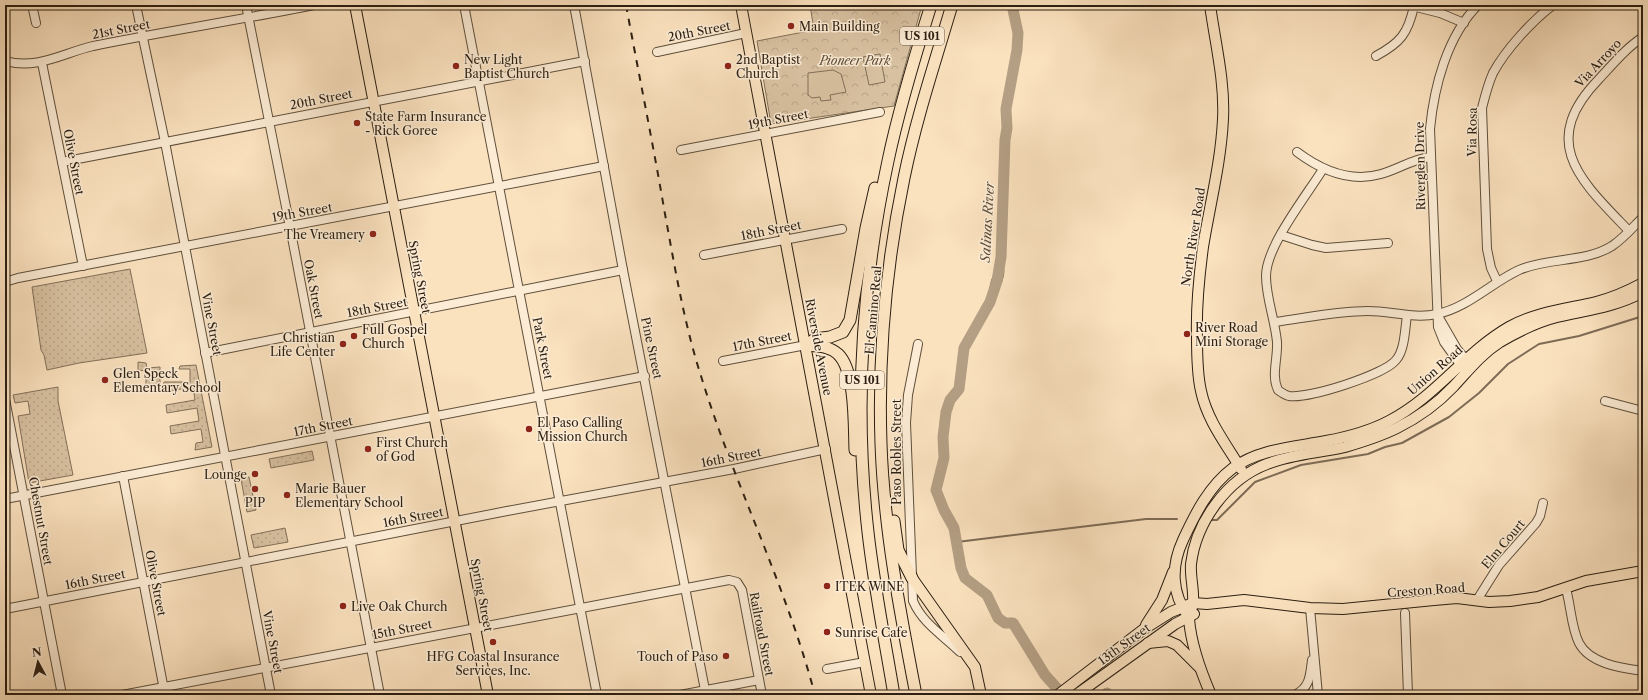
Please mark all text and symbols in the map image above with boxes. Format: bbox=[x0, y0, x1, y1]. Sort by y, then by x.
street label: 21st Street bbox=[91, 16, 152, 42]
street label: 20th Street bbox=[666, 17, 732, 44]
place label: Main Building bbox=[799, 19, 880, 34]
marker: Main Building bbox=[786, 21, 796, 31]
road number: US 101 bbox=[900, 27, 944, 45]
street label: Via Arroyo bbox=[1571, 36, 1624, 91]
place label: New Light Baptist Church bbox=[464, 52, 550, 81]
place label: 2nd Baptist Church bbox=[736, 52, 801, 81]
park label: Pioneer Park bbox=[818, 53, 891, 68]
marker: New Light Baptist Church bbox=[451, 61, 461, 71]
marker: 2nd Baptist Church bbox=[723, 61, 733, 71]
street label: 20th Street bbox=[288, 85, 354, 112]
street label: 19th Street bbox=[747, 106, 810, 132]
street label: Via Rosa bbox=[1464, 107, 1480, 158]
place label: State Farm Insurance - Rick Goree bbox=[365, 109, 487, 138]
marker: State Farm Insurance - Rick Goree bbox=[352, 118, 362, 128]
street label: Riverglen Drive bbox=[1412, 121, 1428, 210]
street label: Olive Street bbox=[60, 128, 88, 197]
water label: Salinas River bbox=[977, 180, 997, 264]
street label: North River Road bbox=[1178, 186, 1208, 287]
street label: 19th Street bbox=[271, 199, 334, 225]
street label: 18th Street bbox=[740, 217, 803, 243]
place label: The Vreamery bbox=[284, 227, 365, 242]
marker: The Vreamery bbox=[368, 229, 378, 239]
street label: Spring Street bbox=[406, 239, 435, 316]
street label: Oak Street bbox=[301, 258, 327, 321]
street label: El Camino Real bbox=[862, 265, 884, 355]
street label: Vine Street bbox=[198, 290, 226, 357]
street label: 18th Street bbox=[346, 294, 409, 320]
street label: Riverside Avenue bbox=[802, 297, 836, 397]
street label: Park Street bbox=[530, 316, 557, 381]
street label: Pine Street bbox=[638, 316, 666, 381]
place label: River Road Mini Storage bbox=[1195, 320, 1269, 349]
place label: Full Gospel Church bbox=[362, 322, 428, 351]
street label: 17th Street bbox=[731, 328, 794, 354]
marker: River Road Mini Storage bbox=[1182, 329, 1192, 339]
place label: Christian Life Center bbox=[270, 330, 335, 359]
marker: Full Gospel Church bbox=[349, 331, 359, 341]
marker: Christian Life Center bbox=[338, 339, 348, 349]
street label: Union Road bbox=[1404, 342, 1466, 398]
place label: Glen Speck Elementary School bbox=[113, 366, 222, 395]
road number: US 101 bbox=[840, 371, 884, 389]
marker: Glen Speck Elementary School bbox=[100, 375, 110, 385]
street label: Paso Robles Street bbox=[889, 398, 904, 505]
street label: 17th Street bbox=[292, 413, 355, 439]
place label: El Paso Calling Mission Church bbox=[537, 415, 628, 444]
marker: El Paso Calling Mission Church bbox=[524, 424, 534, 434]
place label: First Church of God bbox=[376, 435, 448, 464]
marker: First Church of God bbox=[363, 444, 373, 454]
street label: 16th Street bbox=[700, 444, 763, 470]
place label: Lounge bbox=[204, 467, 247, 482]
marker: Lounge bbox=[250, 469, 260, 479]
street label: Chestnut Street bbox=[26, 476, 56, 567]
place label: Marie Bauer Elementary School bbox=[295, 481, 404, 510]
marker: PIP bbox=[250, 484, 260, 494]
marker: Marie Bauer Elementary School bbox=[282, 490, 292, 500]
place label: PIP bbox=[245, 495, 265, 510]
street label: 16th Street bbox=[382, 504, 445, 530]
street label: Elm Court bbox=[1478, 516, 1528, 572]
street label: Olive Street bbox=[142, 549, 170, 618]
street label: Spring Street bbox=[468, 557, 497, 634]
street label: 16th Street bbox=[64, 566, 127, 592]
place label: ITEK WINE bbox=[835, 579, 904, 594]
street label: Creston Road bbox=[1387, 580, 1466, 600]
marker: ITEK WINE bbox=[822, 581, 832, 591]
street label: Railroad Street bbox=[746, 591, 778, 678]
place label: Live Oak Church bbox=[351, 599, 448, 614]
marker: Live Oak Church bbox=[338, 601, 348, 611]
street label: Vine Street bbox=[259, 608, 287, 675]
street label: 15th Street bbox=[371, 616, 434, 642]
street label: 13th Street bbox=[1095, 620, 1154, 668]
place label: Sunrise Cafe bbox=[835, 625, 908, 640]
marker: Sunrise Cafe bbox=[822, 627, 832, 637]
marker: HFG Coastal Insurance Services, Inc. bbox=[488, 637, 498, 647]
north arrow bbox=[18, 642, 58, 682]
text: N bbox=[31, 644, 43, 660]
place label: HFG Coastal Insurance Services, Inc. bbox=[427, 649, 560, 678]
place label: Touch of Paso bbox=[637, 649, 718, 664]
marker: Touch of Paso bbox=[721, 651, 731, 661]

